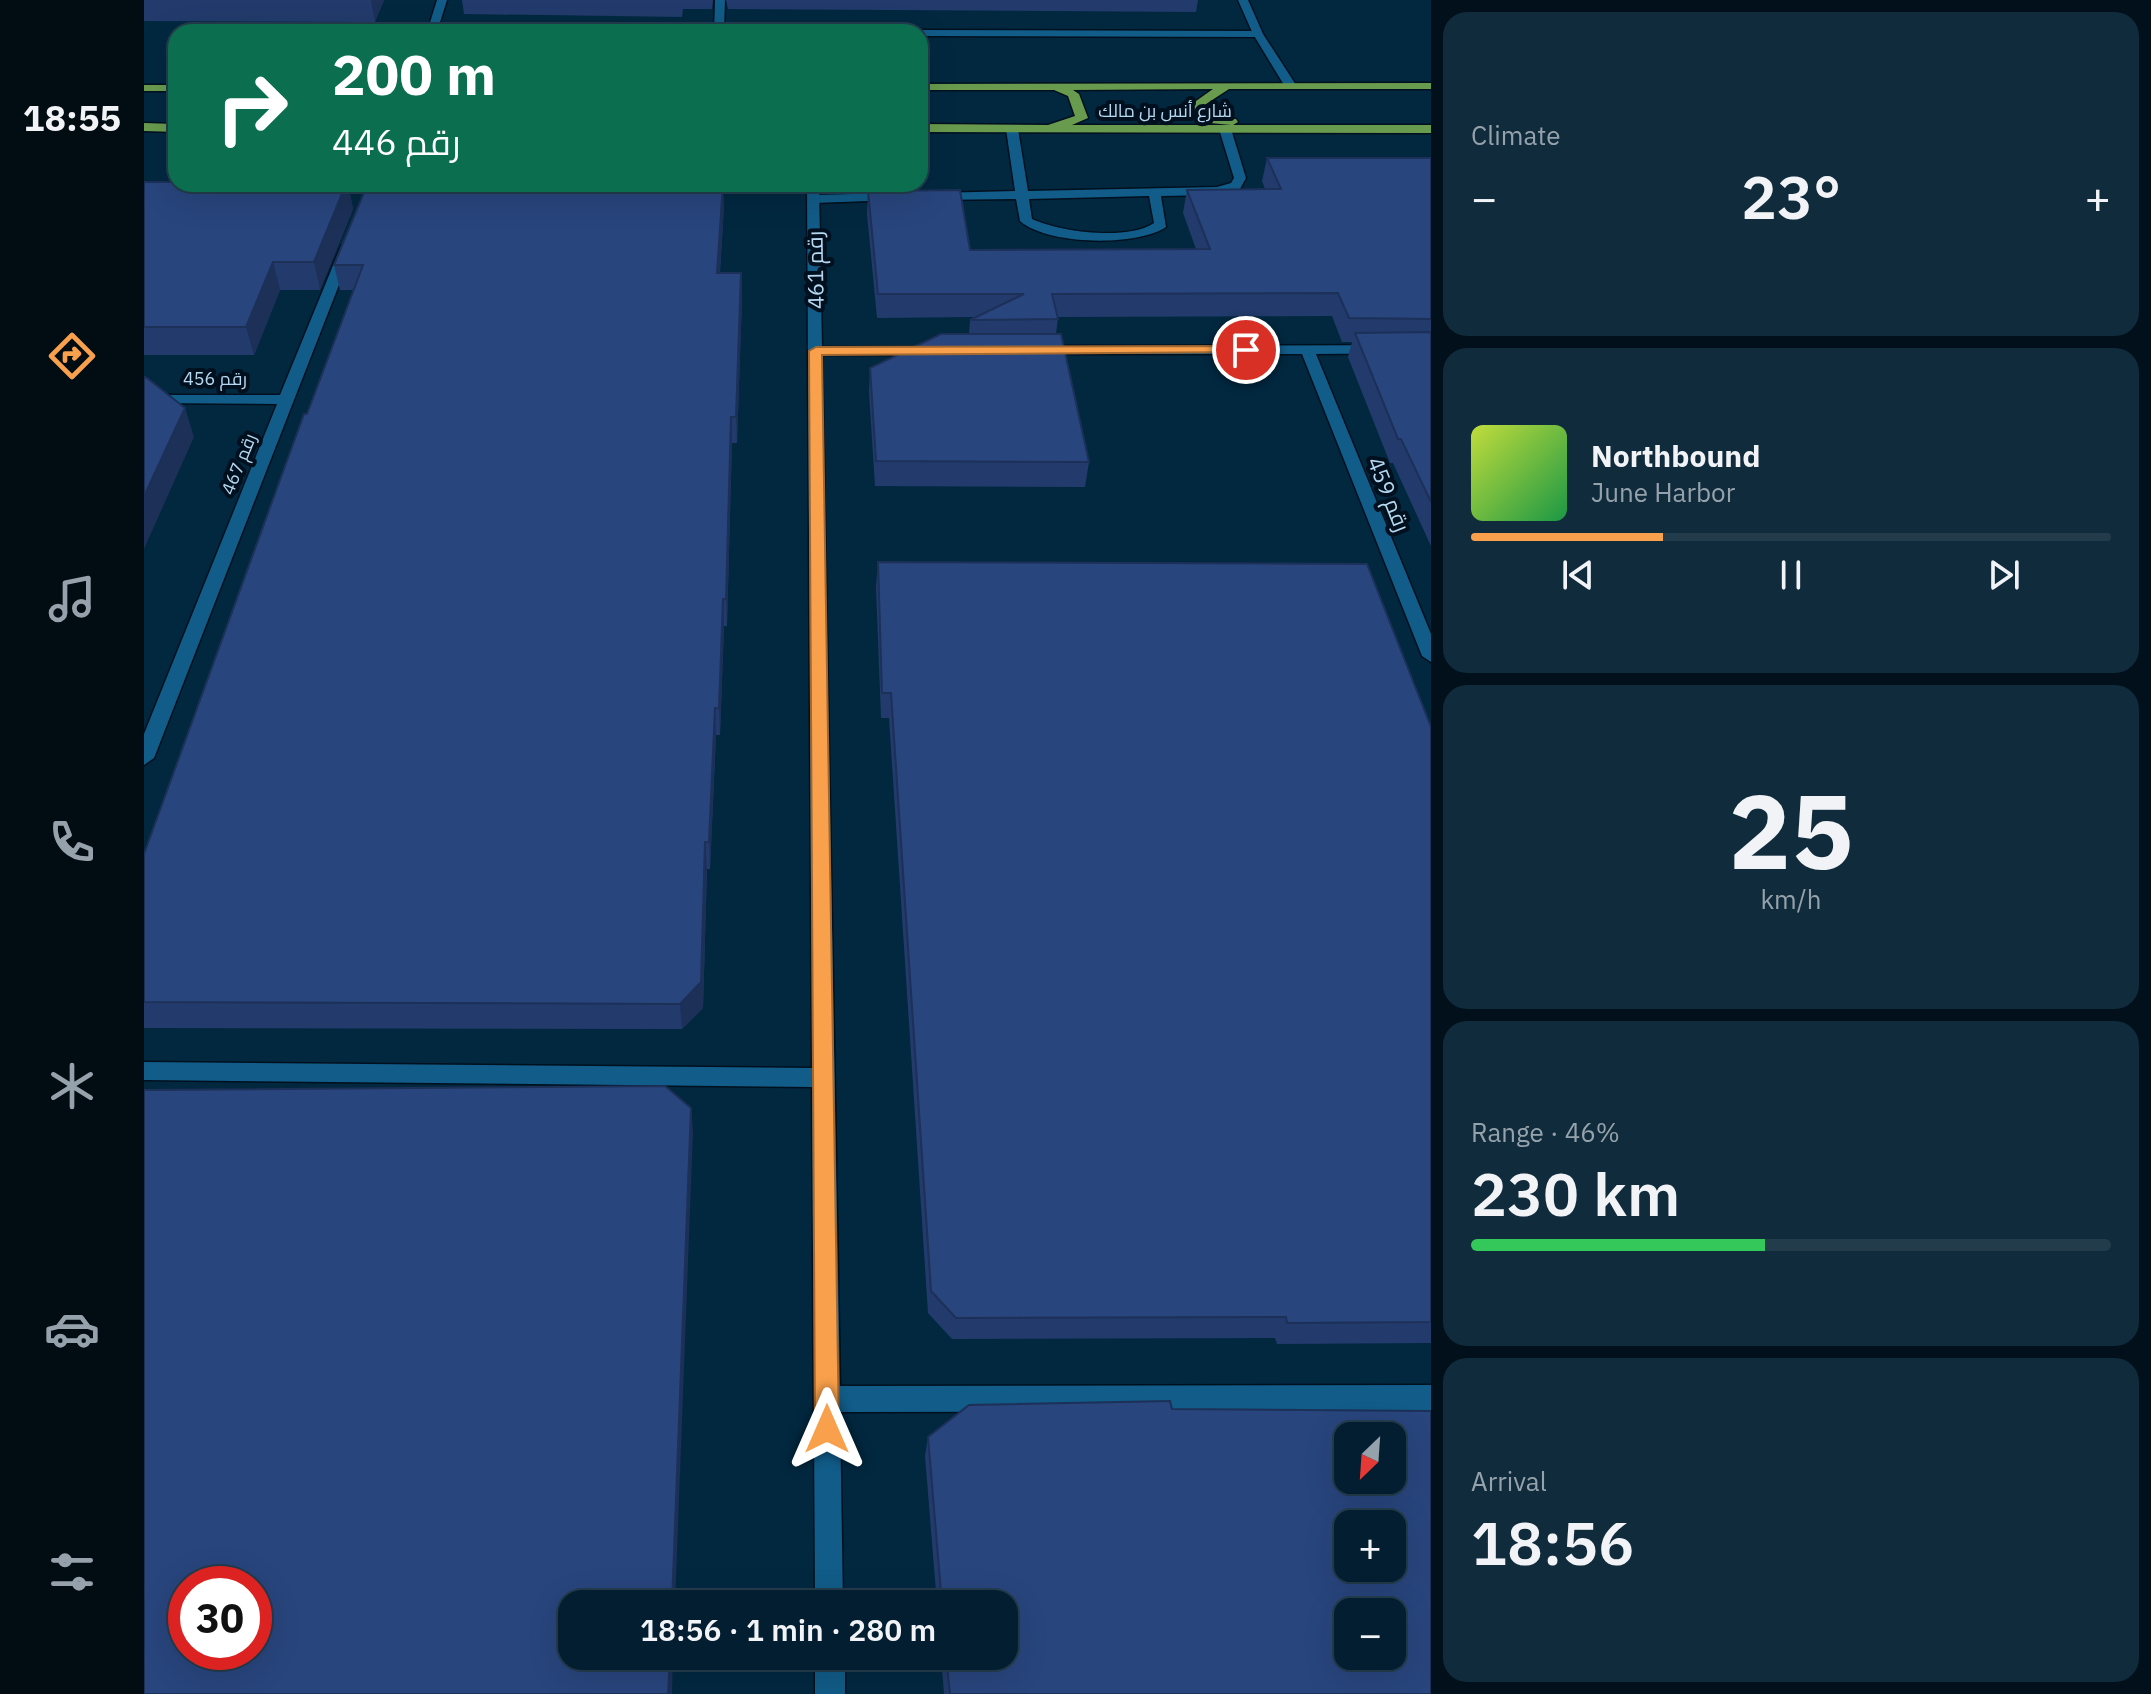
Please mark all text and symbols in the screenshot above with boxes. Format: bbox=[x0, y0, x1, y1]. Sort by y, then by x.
text: 200 m bbox=[332, 38, 496, 110]
icon: right bbox=[200, 56, 304, 160]
text: 18:55 bbox=[23, 94, 121, 141]
street label: شارع أنس بن مالك bbox=[1098, 99, 1232, 123]
text: رقم 446 bbox=[332, 118, 460, 165]
text: Climate bbox=[1471, 118, 1561, 152]
text: 23° bbox=[1741, 157, 1841, 236]
text: − bbox=[1471, 169, 1497, 226]
text: + bbox=[2085, 169, 2111, 226]
street label: رقم 461 bbox=[799, 231, 832, 309]
pin bbox=[1212, 316, 1280, 384]
icon: directions bbox=[44, 328, 100, 384]
icon: arrive bbox=[1224, 328, 1268, 372]
street label: رقم 456 bbox=[183, 367, 247, 391]
street label: رقم 467 bbox=[216, 430, 262, 498]
text: Northbound bbox=[1591, 436, 1760, 475]
street label: رقم 459 bbox=[1359, 452, 1418, 536]
text: June Harbor bbox=[1591, 475, 1735, 509]
icon: previous bbox=[1556, 553, 1600, 597]
icon: pause bbox=[1769, 553, 1813, 597]
icon: next bbox=[1982, 553, 2026, 597]
icon: music bbox=[44, 571, 100, 627]
text: 25 bbox=[1729, 762, 1853, 898]
icon: phone bbox=[44, 814, 100, 870]
text: km/h bbox=[1760, 882, 1822, 916]
icon: climate bbox=[44, 1058, 100, 1114]
text: Range · 46% bbox=[1471, 1115, 1620, 1149]
text: 230 km bbox=[1471, 1154, 1680, 1233]
icon: car bbox=[44, 1301, 100, 1357]
position arrow bbox=[785, 1387, 869, 1471]
north arrow bbox=[1334, 1422, 1406, 1494]
map controls bbox=[1334, 1422, 1406, 1670]
text: Arrival bbox=[1471, 1464, 1547, 1498]
text: 18:56 bbox=[1471, 1503, 1634, 1582]
button: + bbox=[1334, 1510, 1406, 1582]
icon: filters bbox=[44, 1544, 100, 1600]
speed limit sign: 30 bbox=[168, 1566, 272, 1670]
button: − bbox=[1334, 1598, 1406, 1670]
text: 18:56 · 1 min · 280 m bbox=[640, 1610, 936, 1649]

